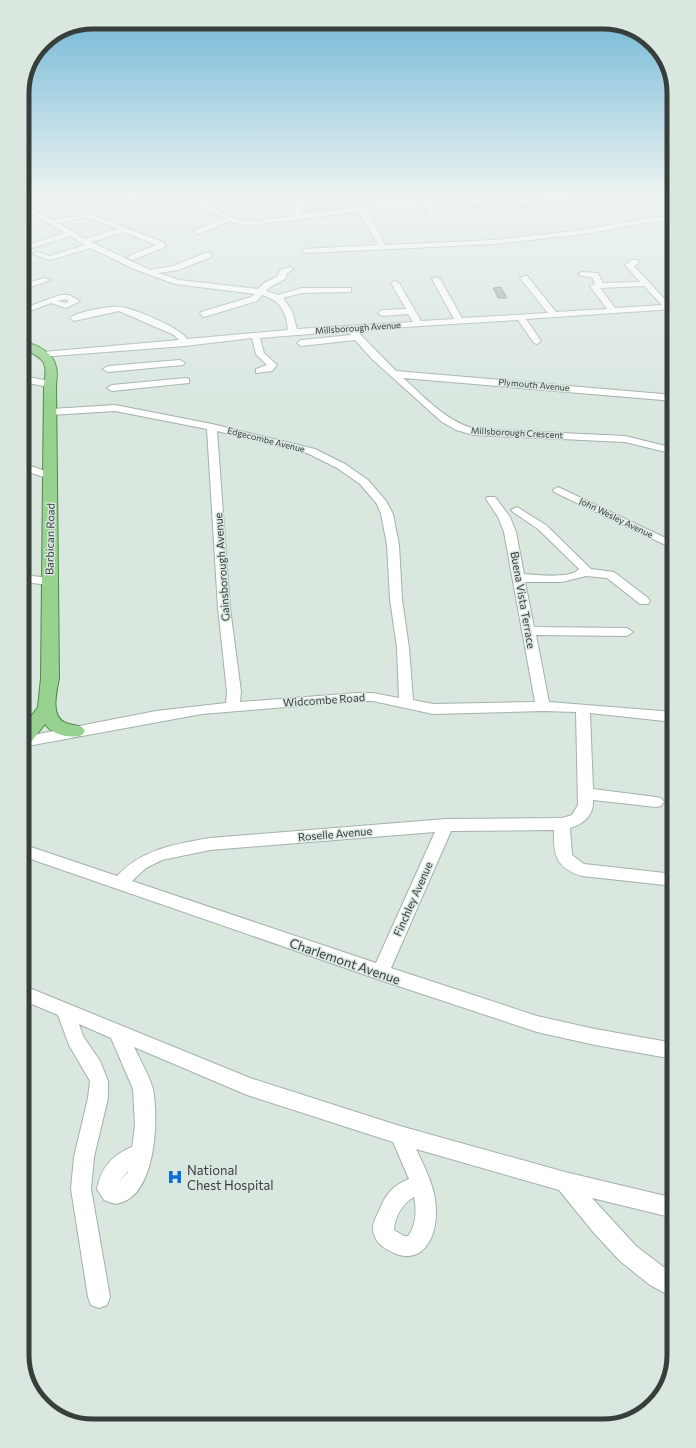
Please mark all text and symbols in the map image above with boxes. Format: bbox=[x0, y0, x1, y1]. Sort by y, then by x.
street label: Millsborough Avenue bbox=[315, 319, 401, 336]
street label: Plymouth Avenue bbox=[498, 376, 570, 393]
street label: Edgecombe Avenue bbox=[226, 425, 306, 455]
street label: Millsborough Crescent bbox=[471, 425, 564, 440]
street label: John Wesley Avenue bbox=[578, 495, 655, 540]
street label: Barbican Road bbox=[42, 503, 57, 575]
street label: Gainsborough Avenue bbox=[211, 512, 232, 622]
street label: Buena Vista Terrace bbox=[509, 550, 538, 650]
street label: Widcombe Road bbox=[283, 690, 365, 709]
street label: Roselle Avenue bbox=[297, 824, 373, 843]
street label: Finchley Avenue bbox=[390, 859, 435, 938]
street label: Charlemont Avenue bbox=[287, 935, 403, 988]
place label: National Chest Hospital bbox=[187, 1162, 274, 1193]
hospital icon: National Chest Hospital bbox=[166, 1168, 184, 1186]

